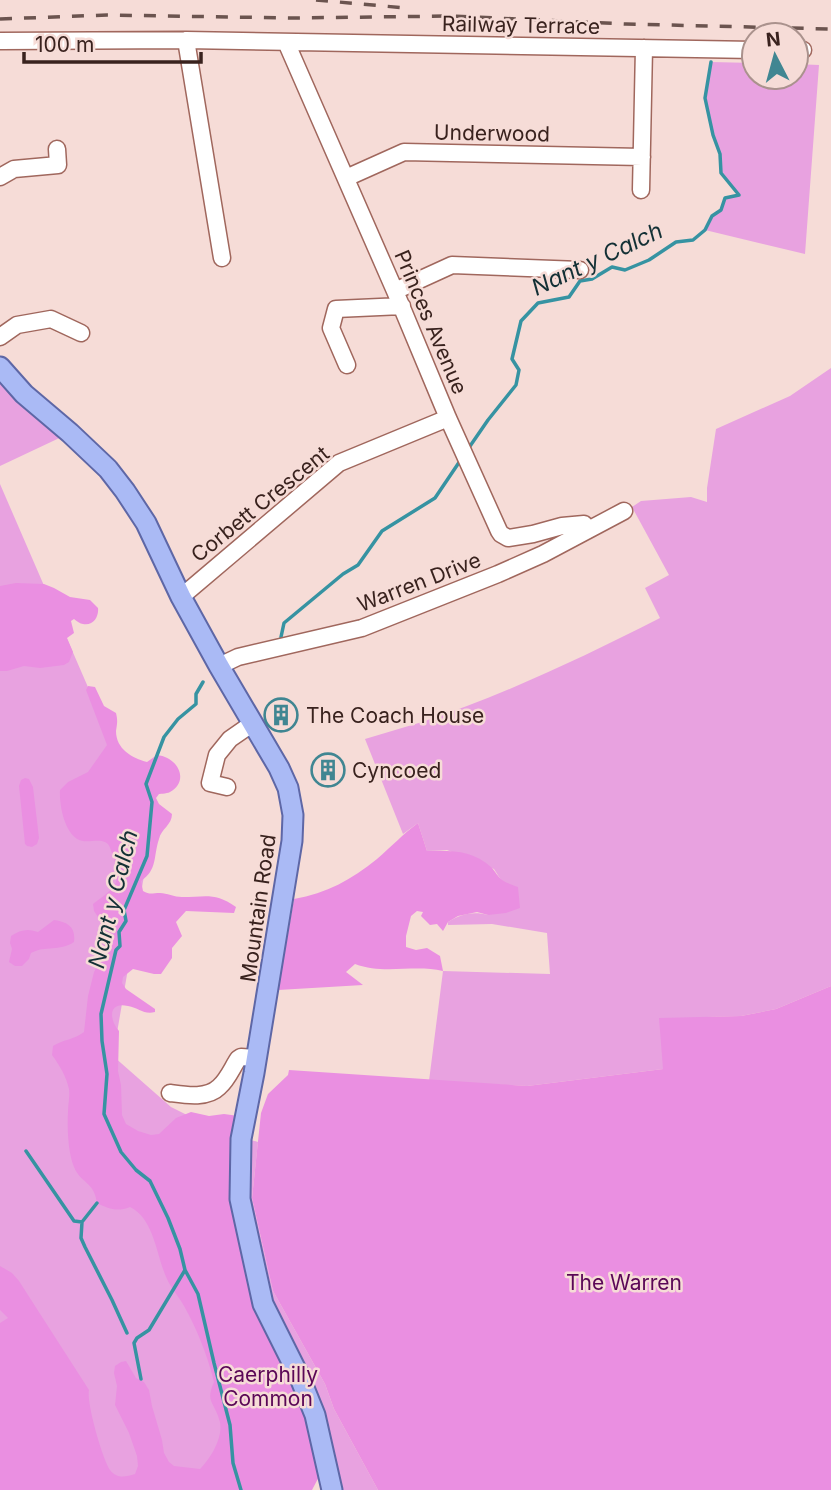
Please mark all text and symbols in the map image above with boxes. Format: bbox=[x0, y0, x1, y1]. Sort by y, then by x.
street label: Railway Terrace bbox=[442, 11, 600, 39]
scale bar bbox=[24, 21, 201, 65]
north arrow bbox=[740, 21, 810, 91]
text: N bbox=[765, 27, 782, 52]
text: 100 m bbox=[35, 32, 94, 57]
street label: Underwood bbox=[434, 119, 550, 147]
water label: Nant y Calch bbox=[527, 216, 667, 302]
street label: Princes Avenue bbox=[389, 246, 473, 398]
street label: Corbett Crescent bbox=[186, 441, 334, 567]
street label: Warren Drive bbox=[354, 547, 484, 617]
building icon: The Coach House bbox=[262, 696, 300, 734]
place label: The Coach House bbox=[306, 703, 484, 728]
building icon: Cyncoed bbox=[309, 751, 347, 789]
place label: Cyncoed bbox=[352, 758, 441, 783]
water label: Nant y Calch bbox=[82, 827, 144, 971]
street label: Mountain Road bbox=[235, 832, 281, 984]
park label: The Warren bbox=[566, 1270, 682, 1295]
park label: Caerphilly Common bbox=[218, 1362, 318, 1411]

